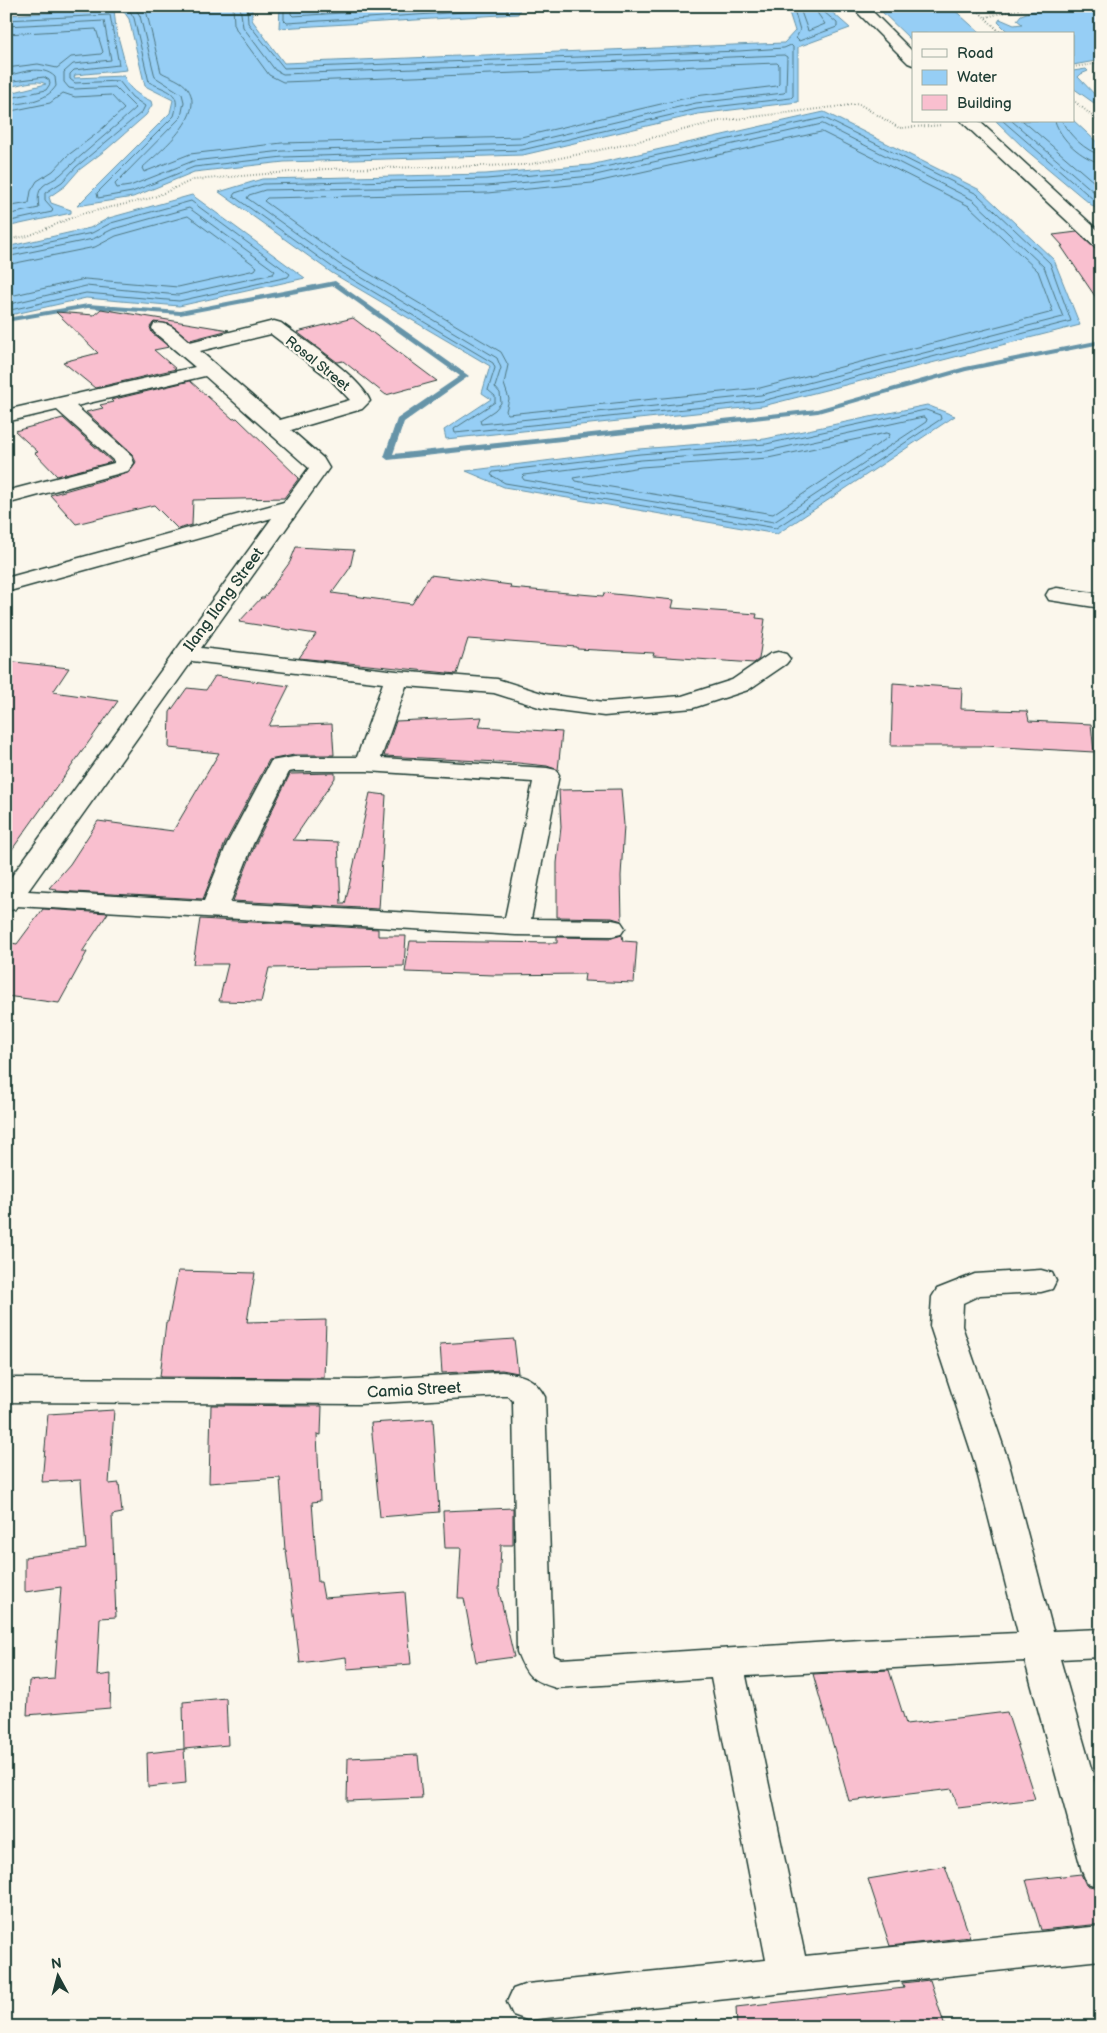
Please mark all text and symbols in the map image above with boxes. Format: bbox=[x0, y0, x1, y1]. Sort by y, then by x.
legend bbox=[912, 32, 1074, 122]
text: Road bbox=[957, 44, 993, 63]
text: Water bbox=[957, 68, 997, 87]
text: Building bbox=[957, 94, 1012, 113]
street label: Rosal Street bbox=[282, 332, 354, 395]
street label: Ilang Ilang Street bbox=[180, 544, 268, 656]
street label: Camia Street bbox=[366, 1379, 462, 1402]
north arrow bbox=[32, 1950, 82, 2000]
text: N bbox=[50, 1955, 63, 1973]

